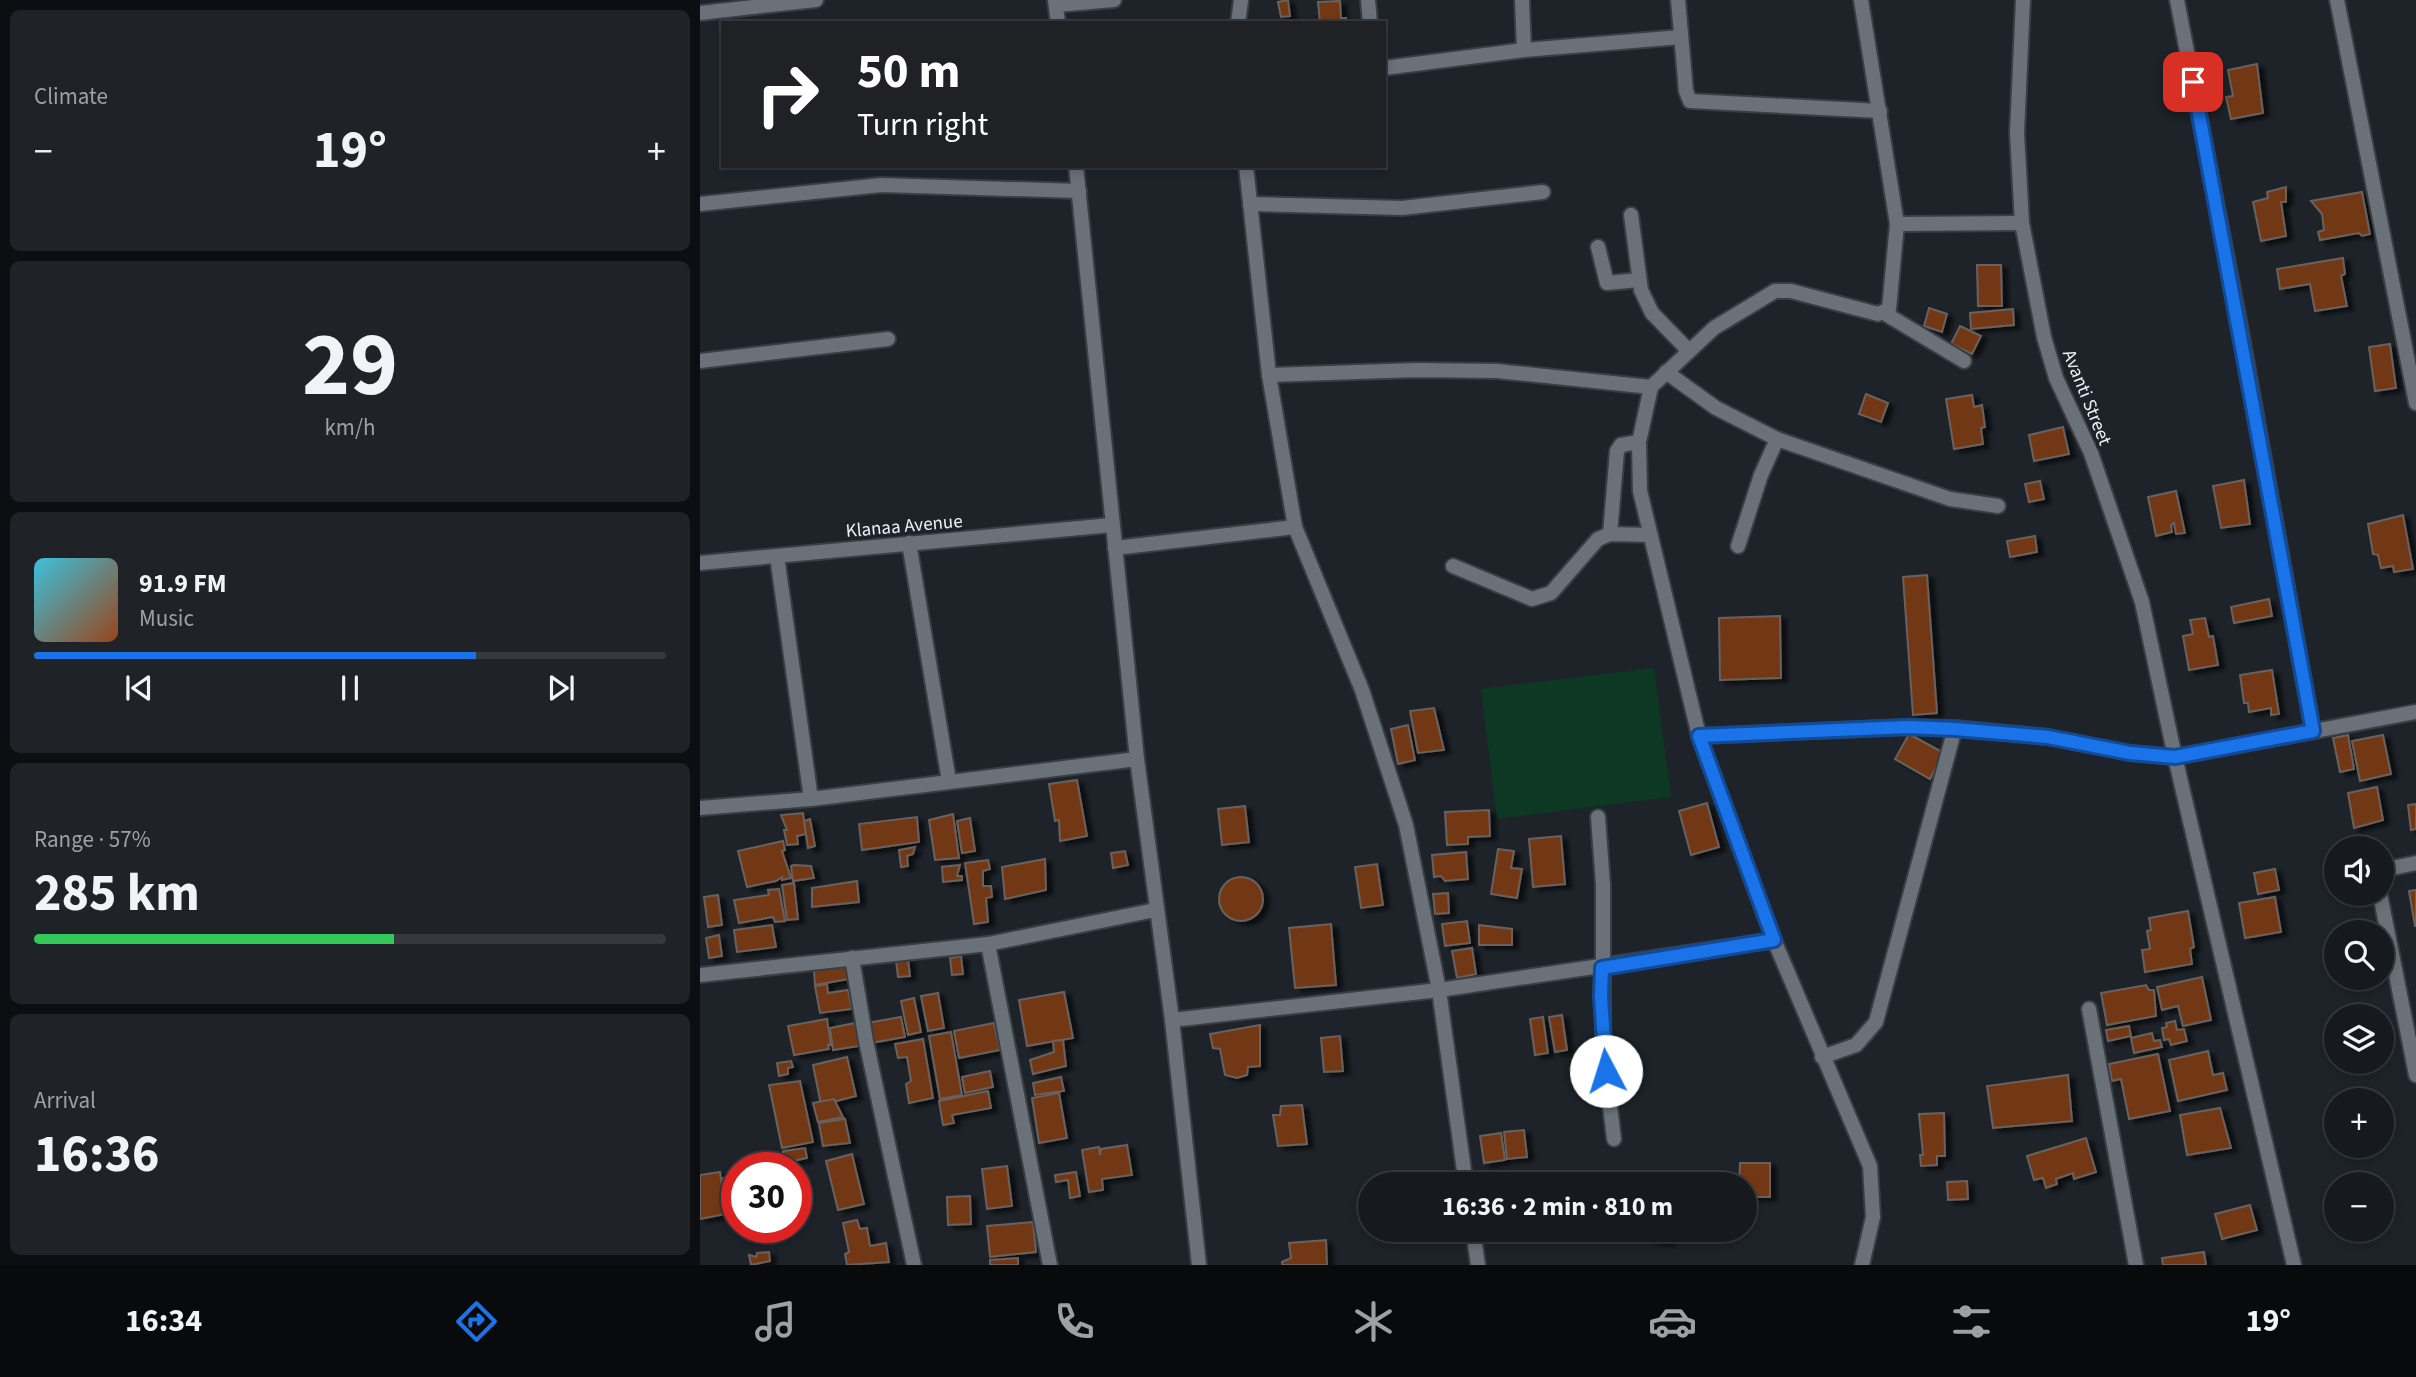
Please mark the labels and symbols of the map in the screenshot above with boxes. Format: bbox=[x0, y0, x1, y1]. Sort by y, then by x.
pin bbox=[2163, 52, 2223, 112]
street label: Avanti Street bbox=[2055, 346, 2118, 450]
street label: Klanaa Avenue bbox=[845, 508, 964, 545]
position arrow bbox=[1569, 1034, 1643, 1108]
speed limit sign: 30 bbox=[721, 1152, 812, 1243]

